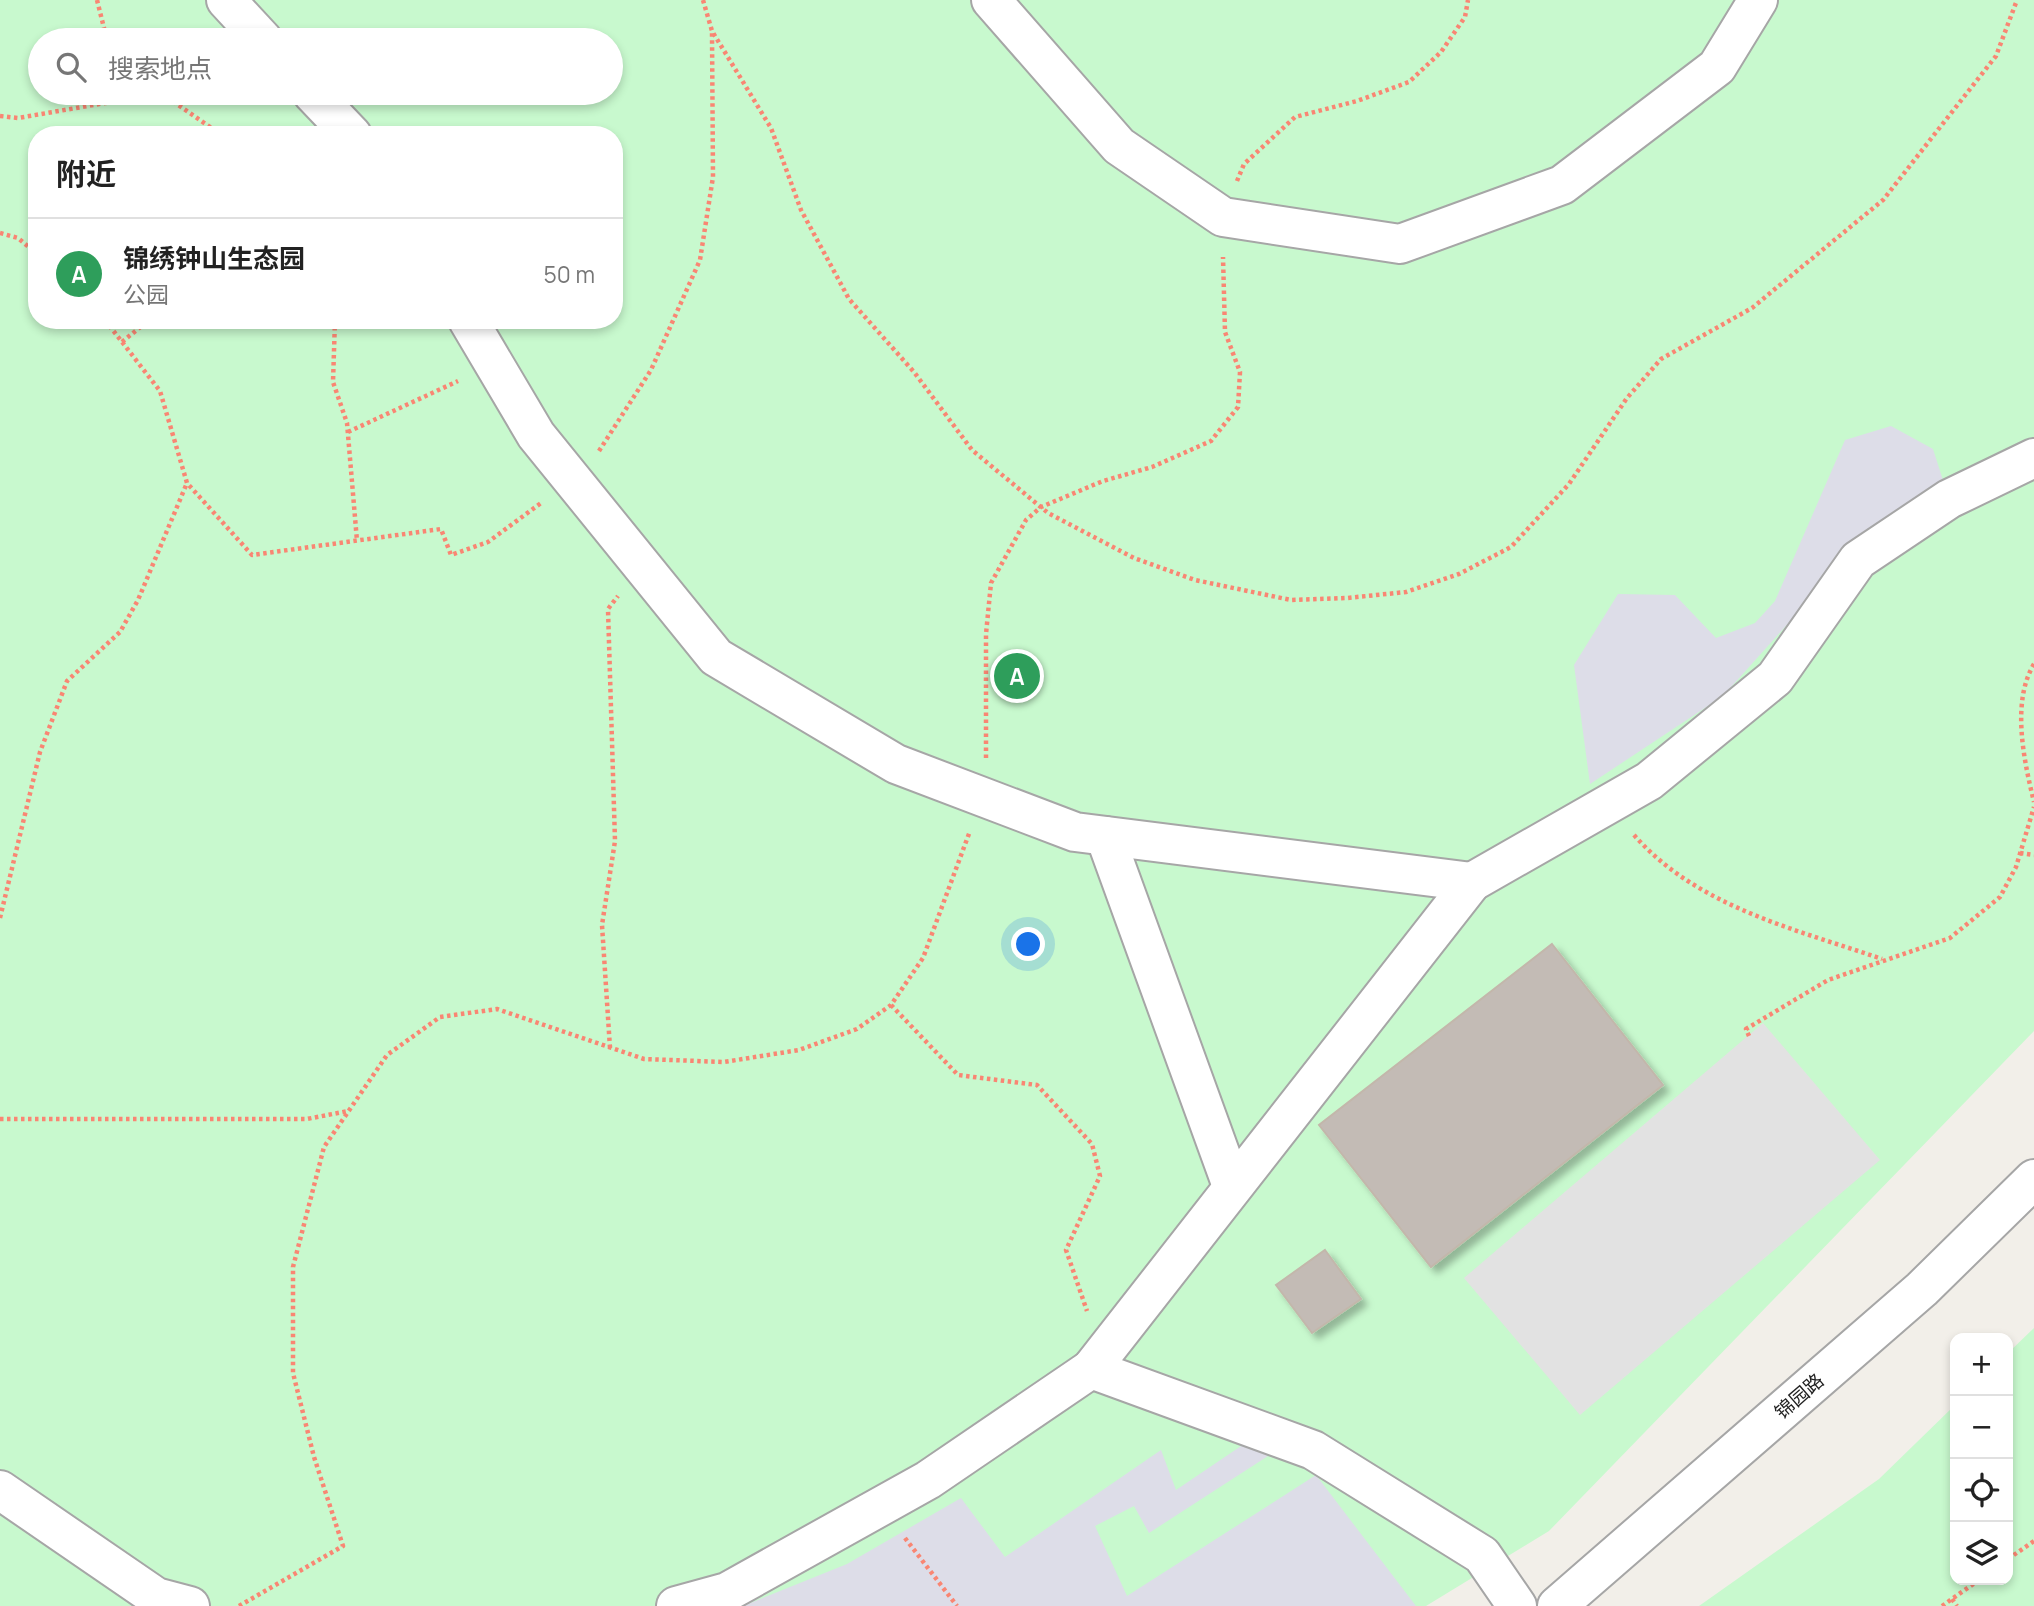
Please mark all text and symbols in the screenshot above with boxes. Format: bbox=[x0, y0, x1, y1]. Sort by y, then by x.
search box bbox=[28, 28, 623, 105]
icon: search bbox=[52, 48, 90, 86]
text: 搜索地点 bbox=[108, 50, 212, 86]
text: 附近 bbox=[56, 153, 116, 194]
text: 锦绣钟山生态园 bbox=[123, 240, 305, 276]
text: A bbox=[71, 258, 87, 290]
text: 50 m bbox=[544, 258, 595, 290]
text: 公园 bbox=[123, 278, 169, 310]
pin: A bbox=[994, 650, 1040, 702]
your location bbox=[1011, 927, 1045, 961]
map controls bbox=[1950, 1333, 2013, 1585]
button: + bbox=[1950, 1333, 2013, 1396]
street label: 锦园路 bbox=[1769, 1367, 1829, 1425]
button: − bbox=[1950, 1396, 2013, 1459]
button: locate bbox=[1950, 1459, 2013, 1522]
button: layers bbox=[1950, 1522, 2013, 1585]

